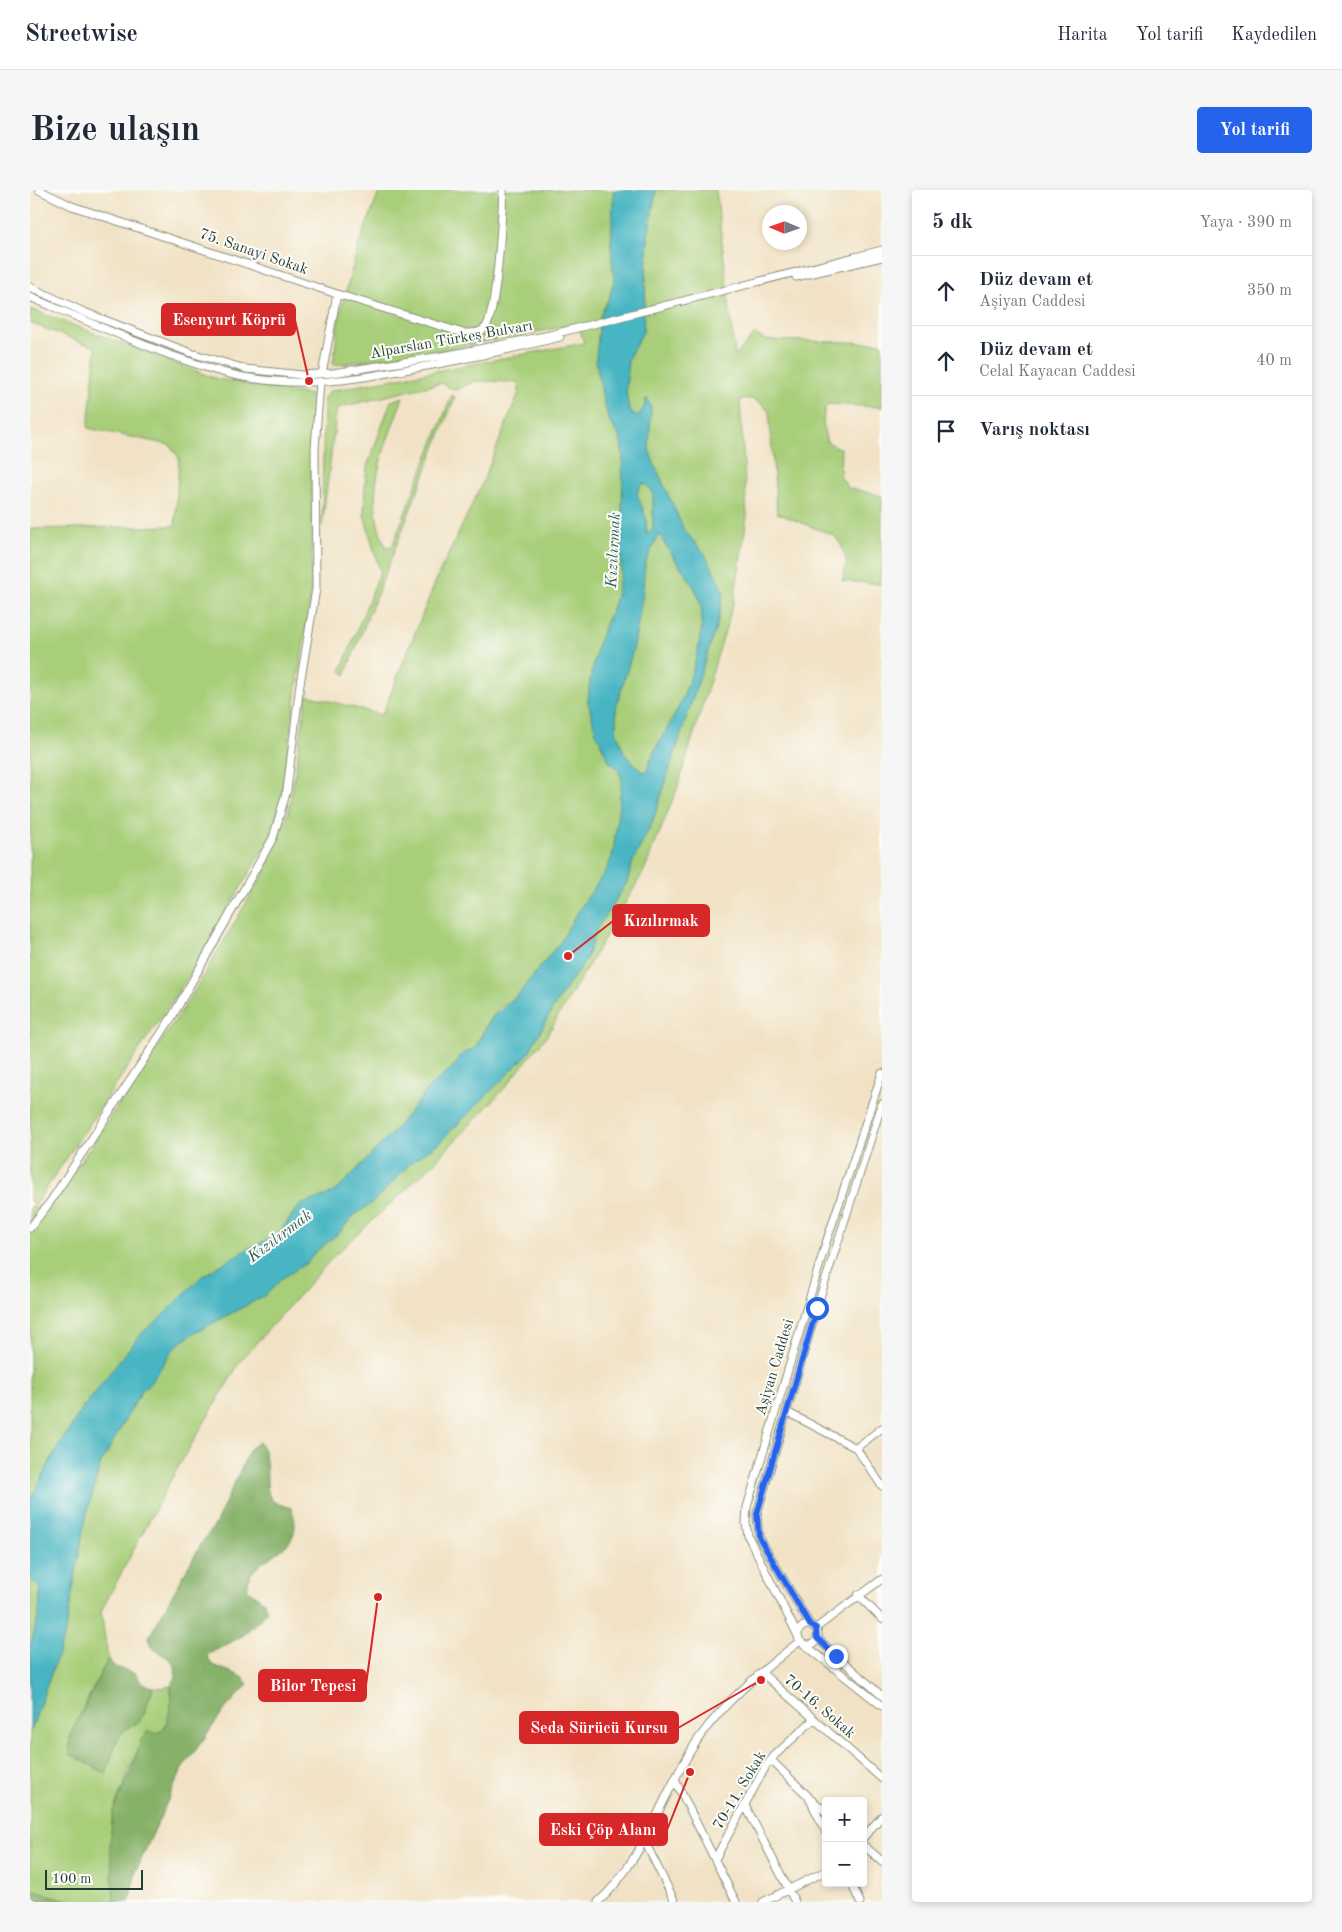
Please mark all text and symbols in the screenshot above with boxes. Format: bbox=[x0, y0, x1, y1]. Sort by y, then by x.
text: Streetwise bbox=[25, 23, 138, 47]
text: Harita bbox=[1057, 26, 1108, 44]
text: Yol tarifi bbox=[1136, 26, 1203, 44]
text: Kaydedilen bbox=[1231, 26, 1317, 44]
button: Yol tarifi bbox=[1197, 107, 1312, 153]
text: Bize ulaşın bbox=[30, 113, 200, 148]
north arrow bbox=[762, 205, 807, 250]
text: 5 dk bbox=[932, 212, 973, 233]
text: Yaya · 390 m bbox=[1199, 215, 1292, 231]
street label: 75. Sanayi Sokak bbox=[197, 227, 310, 278]
text: Düz devam et bbox=[979, 271, 1093, 290]
icon: ahead bbox=[932, 277, 960, 305]
text: 350 m bbox=[1247, 283, 1292, 299]
text: Aşiyan Caddesi bbox=[979, 294, 1085, 310]
callout: Esenyurt Köprü bbox=[162, 304, 295, 335]
text: Esenyurt Köprü bbox=[172, 313, 286, 329]
street label: Alparslan Türkeş Bulvarı bbox=[369, 319, 534, 362]
text: Düz devam et bbox=[979, 341, 1093, 360]
icon: ahead bbox=[932, 347, 960, 375]
text: 40 m bbox=[1256, 353, 1292, 369]
text: Celal Kayacan Caddesi bbox=[979, 364, 1136, 380]
icon: arrive bbox=[932, 417, 960, 445]
text: Varış noktası bbox=[979, 421, 1090, 440]
water label: Kızılırmak bbox=[604, 512, 624, 589]
callout: Kızılırmak bbox=[613, 905, 709, 936]
text: Kızılırmak bbox=[623, 914, 699, 930]
water label: Kızılırmak bbox=[244, 1207, 315, 1266]
route start bbox=[806, 1297, 829, 1320]
street label: Aşiyan Caddesi bbox=[754, 1318, 797, 1417]
route end bbox=[825, 1645, 848, 1668]
callout: Bilor Tepesi bbox=[259, 1670, 366, 1701]
street label: 70-16. Sokak bbox=[781, 1672, 857, 1742]
text: Bilor Tepesi bbox=[270, 1679, 356, 1695]
callout: Seda Sürücü Kursu bbox=[520, 1712, 678, 1743]
text: Seda Sürücü Kursu bbox=[530, 1721, 668, 1737]
street label: 70-11. Sokak bbox=[711, 1749, 770, 1833]
map controls bbox=[822, 1797, 867, 1887]
button: + bbox=[822, 1797, 867, 1842]
callout: Eski Çöp Alanı bbox=[540, 1814, 667, 1845]
text: Eski Çöp Alanı bbox=[550, 1823, 657, 1839]
button: − bbox=[822, 1842, 867, 1887]
scale bar bbox=[45, 1867, 142, 1890]
text: 100 m bbox=[52, 1872, 91, 1886]

